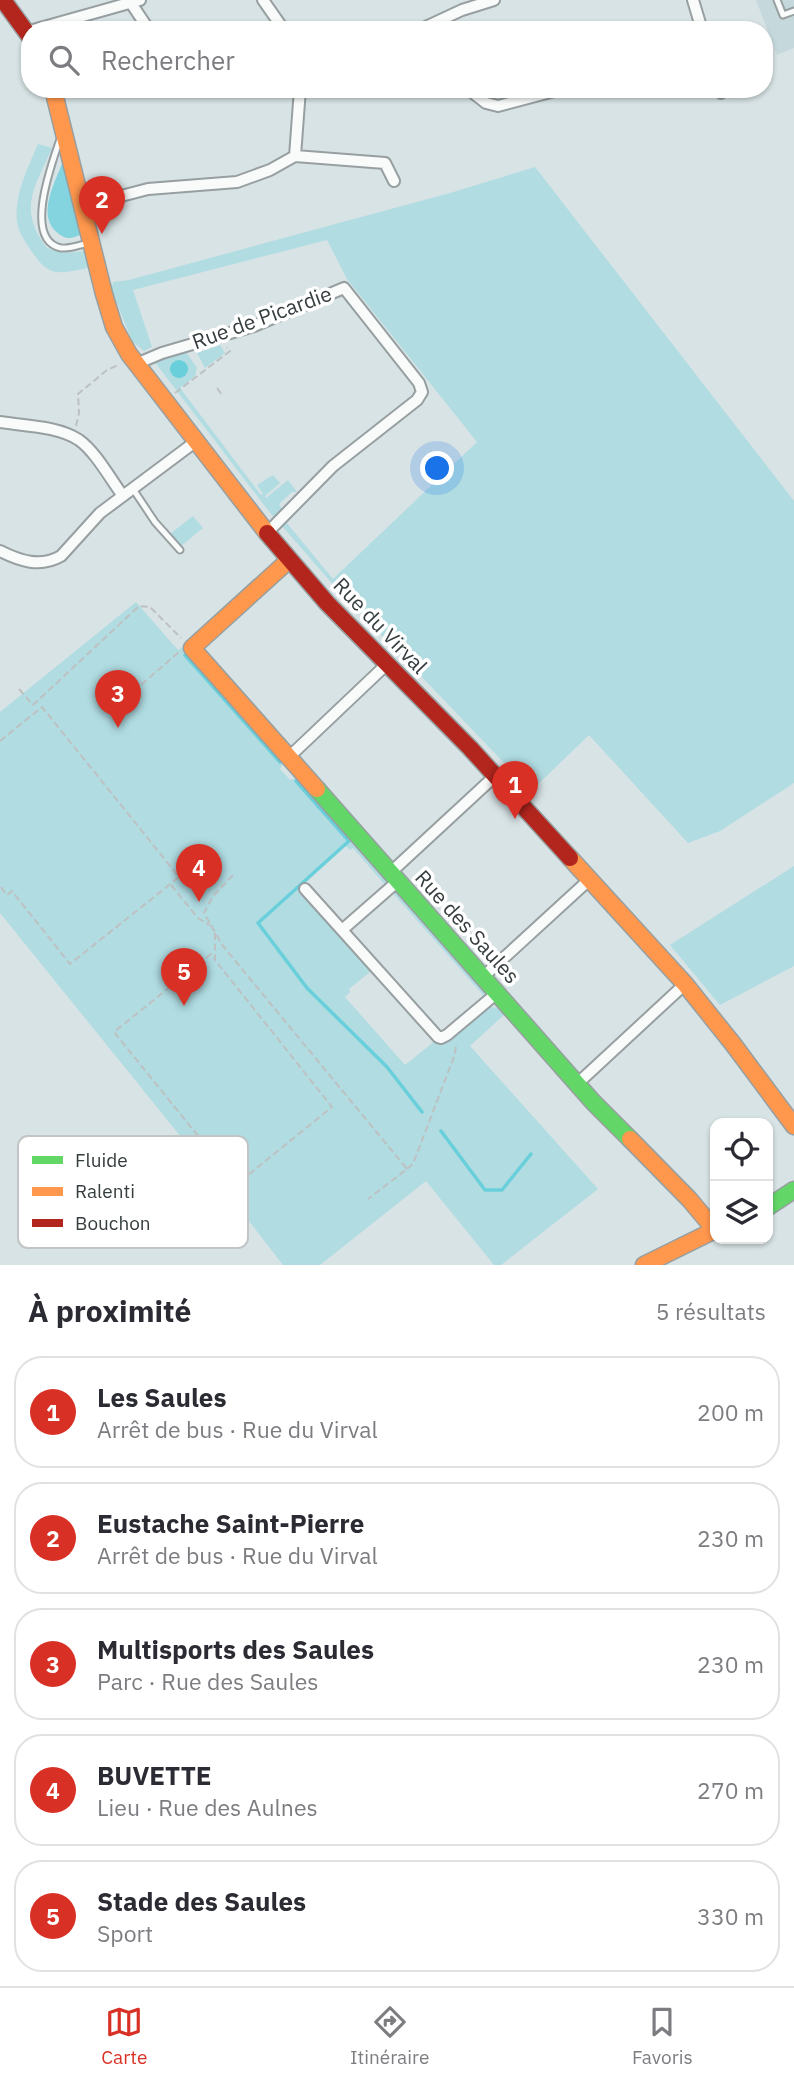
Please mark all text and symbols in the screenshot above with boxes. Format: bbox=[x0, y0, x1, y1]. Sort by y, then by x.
search box bbox=[21, 21, 773, 98]
icon: search bbox=[45, 41, 83, 79]
text: Rechercher bbox=[101, 43, 235, 77]
pin: 2 bbox=[79, 176, 125, 234]
street label: Rue de Picardie bbox=[188, 279, 335, 355]
your location bbox=[420, 451, 454, 485]
street label: Rue du Virval bbox=[328, 571, 434, 680]
pin: 3 bbox=[95, 670, 141, 728]
pin: 1 bbox=[492, 761, 538, 819]
pin: 4 bbox=[176, 844, 222, 902]
street label: Rue des Saules bbox=[409, 864, 526, 989]
pin: 5 bbox=[161, 948, 207, 1006]
map controls bbox=[710, 1118, 773, 1244]
button: locate bbox=[710, 1118, 773, 1181]
legend bbox=[18, 1136, 248, 1248]
text: Fluide bbox=[75, 1148, 128, 1172]
text: Ralenti bbox=[75, 1179, 135, 1203]
button: layers bbox=[710, 1181, 773, 1244]
text: Bouchon bbox=[75, 1211, 151, 1235]
text: À proximité bbox=[28, 1291, 191, 1330]
text: 5 résultats bbox=[656, 1296, 766, 1326]
text: Les Saules bbox=[97, 1380, 226, 1414]
text: 1 bbox=[46, 1397, 60, 1427]
text: 200 m bbox=[697, 1397, 764, 1427]
text: Arrêt de bus · Rue du Virval bbox=[97, 1414, 378, 1444]
text: Eustache Saint-Pierre bbox=[97, 1506, 364, 1540]
text: 2 bbox=[46, 1523, 60, 1553]
text: 230 m bbox=[697, 1523, 764, 1553]
text: Arrêt de bus · Rue du Virval bbox=[97, 1540, 378, 1570]
text: Multisports des Saules bbox=[97, 1632, 374, 1666]
text: 3 bbox=[46, 1649, 60, 1679]
text: 230 m bbox=[697, 1649, 764, 1679]
text: Parc · Rue des Saules bbox=[97, 1666, 318, 1696]
text: BUVETTE bbox=[97, 1758, 212, 1792]
text: 4 bbox=[46, 1775, 60, 1805]
text: 270 m bbox=[697, 1775, 764, 1805]
text: Lieu · Rue des Aulnes bbox=[97, 1792, 318, 1822]
text: Stade des Saules bbox=[97, 1884, 306, 1918]
text: 5 bbox=[46, 1901, 60, 1931]
text: 330 m bbox=[697, 1901, 764, 1931]
text: Sport bbox=[97, 1918, 153, 1948]
tab: Carte bbox=[101, 2003, 147, 2069]
tab: Itinéraire bbox=[350, 2003, 429, 2069]
tab: Favoris bbox=[632, 2003, 693, 2069]

